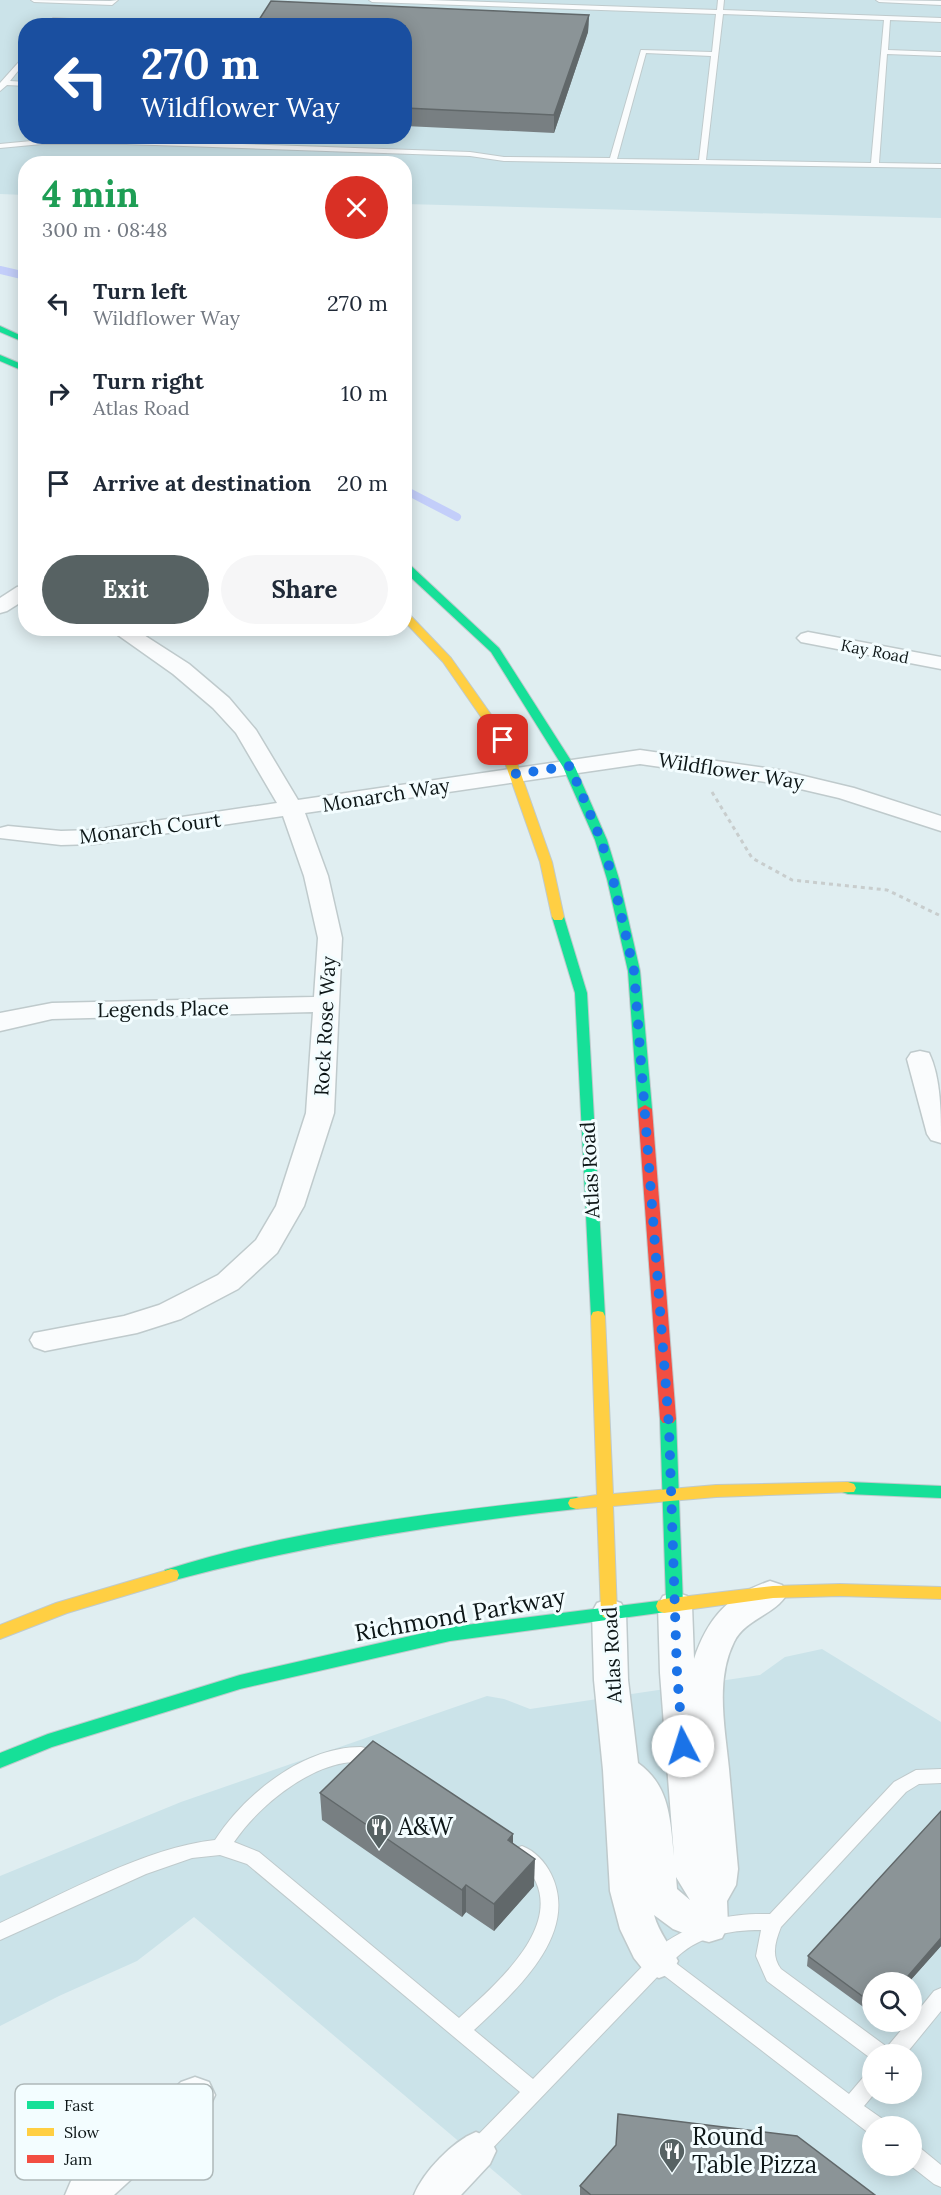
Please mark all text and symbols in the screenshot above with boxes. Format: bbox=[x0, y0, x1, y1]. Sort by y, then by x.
text: 270 m bbox=[141, 37, 259, 91]
icon: left bbox=[42, 42, 120, 120]
text: Wildflower Way bbox=[141, 90, 340, 124]
text: 4 min bbox=[42, 171, 139, 217]
button: close bbox=[325, 176, 388, 239]
text: 300 m · 08:48 bbox=[42, 217, 167, 242]
text: Turn left bbox=[93, 277, 187, 305]
icon: left bbox=[42, 287, 75, 320]
text: 270 m bbox=[327, 289, 388, 317]
text: Wildflower Way bbox=[93, 305, 240, 330]
text: Turn right bbox=[93, 367, 204, 395]
icon: right bbox=[42, 377, 75, 410]
text: 10 m bbox=[341, 379, 388, 407]
text: Atlas Road bbox=[93, 395, 190, 420]
icon: arrive bbox=[42, 467, 75, 500]
text: Arrive at destination bbox=[93, 469, 311, 497]
text: 20 m bbox=[337, 469, 388, 497]
button: Exit bbox=[42, 555, 209, 624]
button: Share bbox=[221, 555, 388, 624]
street label: Kay Road bbox=[839, 635, 911, 667]
pin bbox=[477, 714, 528, 765]
icon: arrive bbox=[486, 723, 519, 756]
street label: Wildflower Way bbox=[656, 747, 806, 794]
street label: Monarch Way bbox=[320, 772, 452, 817]
street label: Monarch Court bbox=[77, 806, 223, 849]
street label: Rock Rose Way bbox=[308, 955, 341, 1097]
street label: Legends Place bbox=[97, 995, 229, 1022]
street label: Atlas Road bbox=[574, 1121, 605, 1220]
street label: Richmond Parkway bbox=[352, 1581, 568, 1648]
street label: Atlas Road bbox=[596, 1606, 627, 1705]
position arrow bbox=[651, 1714, 715, 1778]
place label: A&W bbox=[397, 1811, 454, 1842]
restaurant icon: A&W bbox=[364, 1812, 394, 1850]
map controls bbox=[862, 1972, 922, 2176]
button: search bbox=[862, 1972, 922, 2032]
button: + bbox=[862, 2044, 922, 2104]
legend bbox=[15, 2084, 213, 2180]
text: Fast bbox=[64, 2095, 95, 2115]
button: − bbox=[862, 2116, 922, 2176]
place label: Round Table Pizza bbox=[692, 2121, 817, 2180]
text: Slow bbox=[64, 2122, 100, 2142]
restaurant icon: Round Table Pizza bbox=[657, 2136, 687, 2174]
text: Jam bbox=[63, 2149, 92, 2169]

